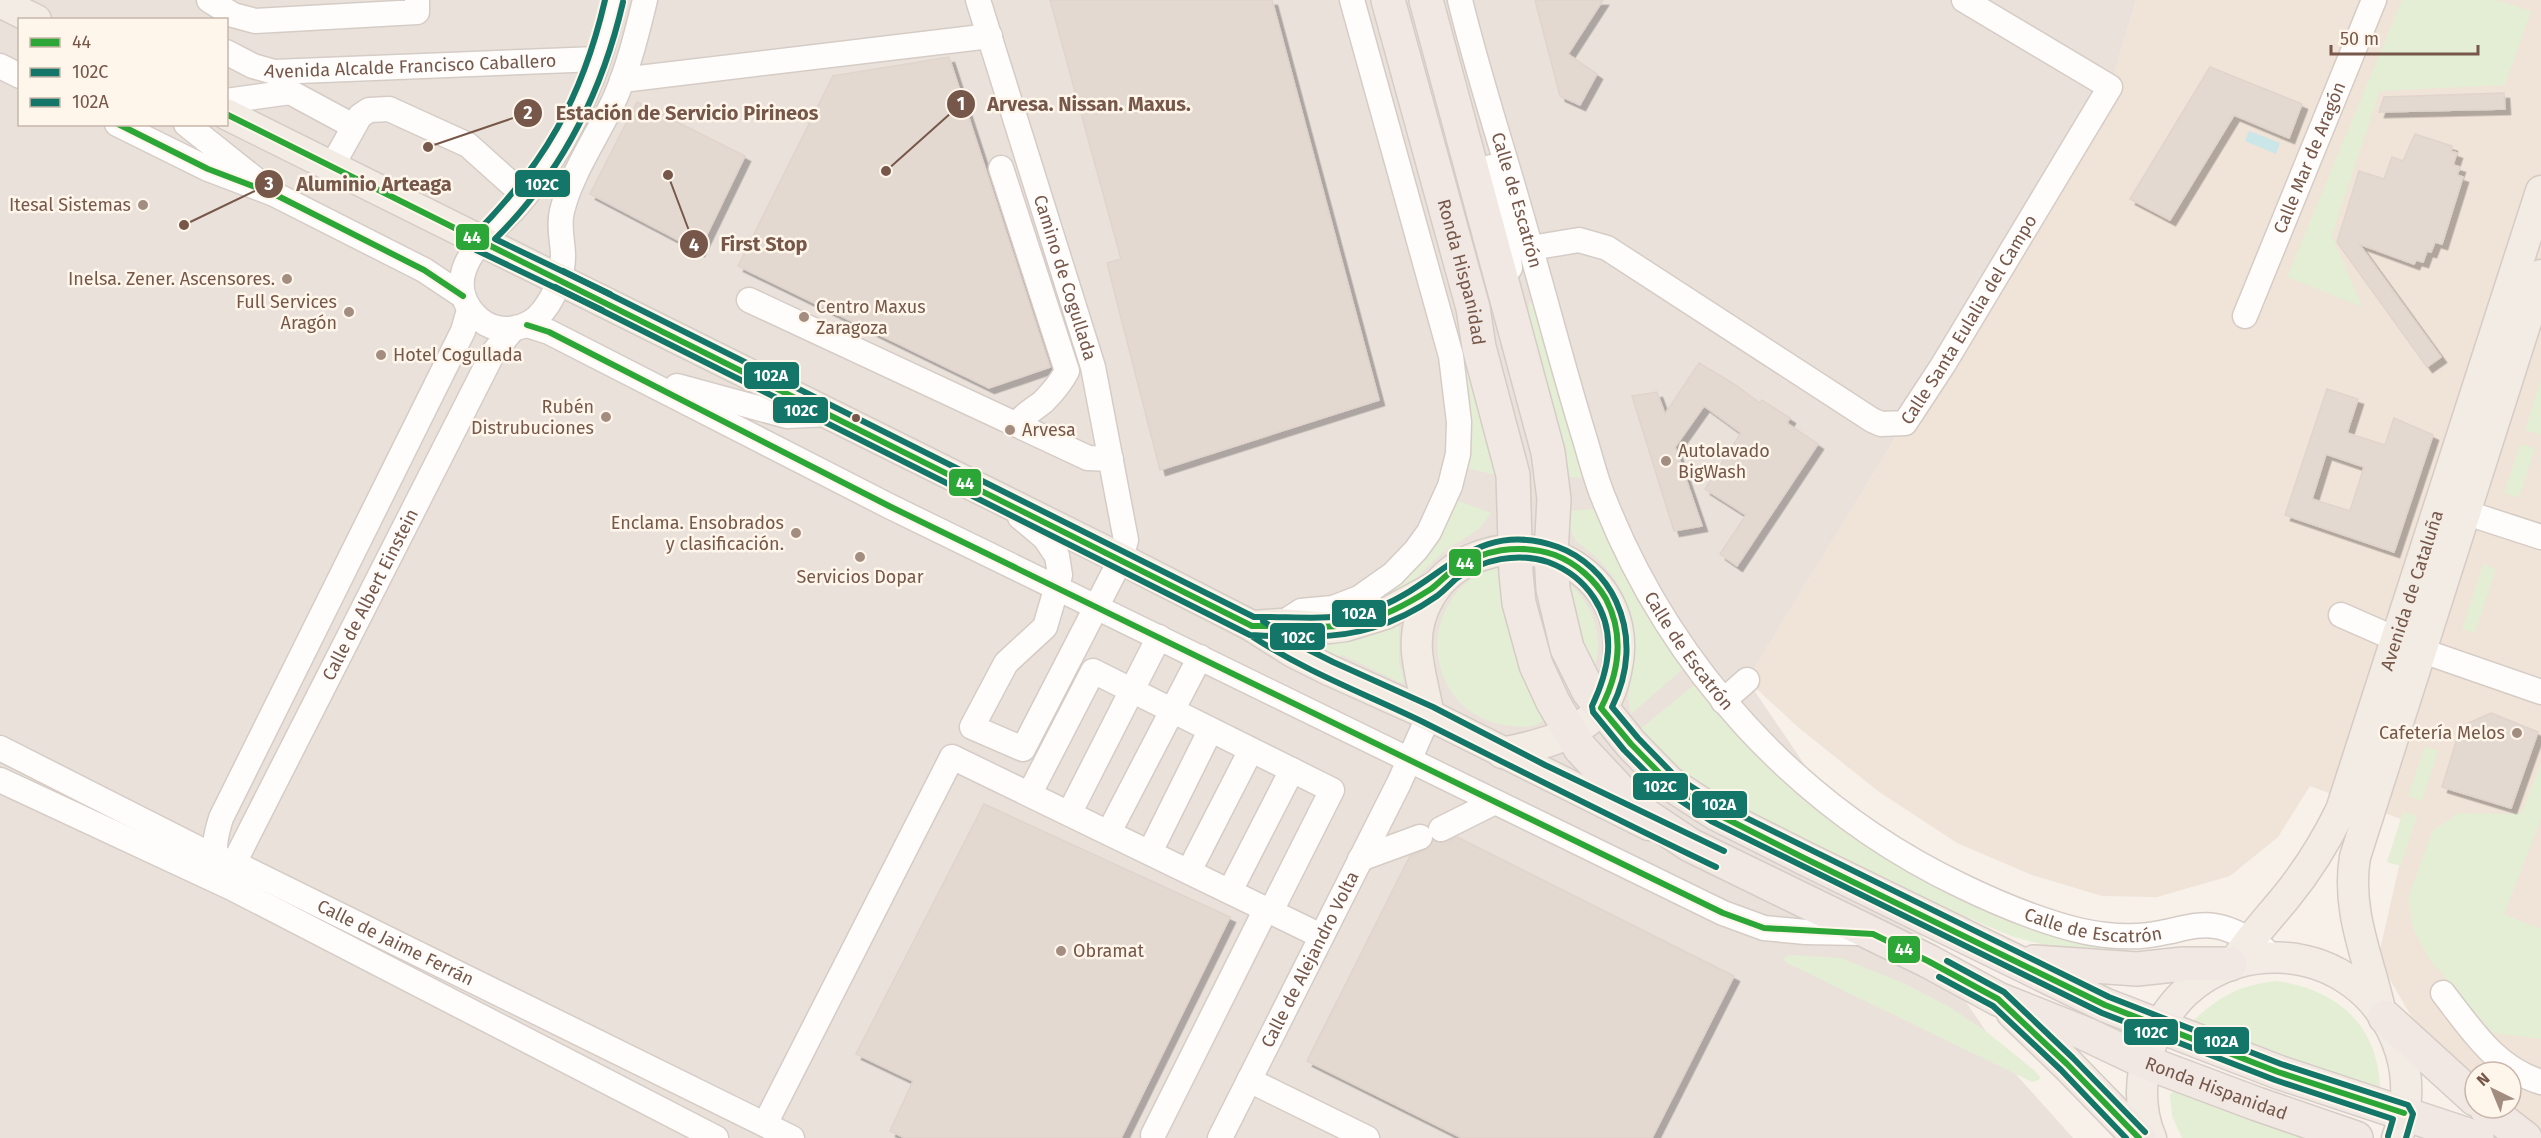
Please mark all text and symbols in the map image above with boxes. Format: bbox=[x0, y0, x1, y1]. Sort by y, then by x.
legend bbox=[18, 18, 228, 126]
scale bar bbox=[2331, 18, 2478, 56]
text: 50 m bbox=[2340, 28, 2379, 50]
text: 44 bbox=[72, 31, 92, 53]
street label: Avenida Alcalde Francisco Caballero bbox=[262, 50, 557, 83]
text: 102C bbox=[72, 61, 108, 83]
street label: Calle Mar de Aragón bbox=[2269, 79, 2350, 237]
callout: Arvesa. Nissan. Maxus. bbox=[946, 85, 1203, 123]
text: 102A bbox=[72, 91, 110, 113]
text: Arvesa. Nissan. Maxus. bbox=[986, 92, 1191, 116]
text: 1 bbox=[957, 93, 965, 115]
callout: Estación de Servicio Pirineos bbox=[513, 94, 830, 132]
text: Estación de Servicio Pirineos bbox=[556, 101, 819, 125]
text: 2 bbox=[523, 102, 533, 124]
street label: Calle de Escatrón bbox=[1487, 130, 1547, 271]
callout: Aluminio Arteaga bbox=[254, 165, 463, 203]
line badge: 102C bbox=[514, 169, 571, 198]
text: Aluminio Arteaga bbox=[295, 172, 452, 196]
text: 3 bbox=[263, 173, 274, 195]
text: 102C bbox=[525, 175, 560, 194]
street label: Camino de Cogullada bbox=[1029, 192, 1101, 363]
place label: Itesal Sistemas bbox=[9, 194, 131, 216]
street label: Ronda Hispanidad bbox=[1432, 197, 1490, 347]
marker: Itesal Sistemas bbox=[136, 198, 150, 212]
street label: Calle Santa Eulalia del Campo bbox=[1896, 211, 2042, 429]
line badge: 44 bbox=[455, 223, 490, 251]
callout: First Stop bbox=[679, 225, 820, 263]
text: 44 bbox=[463, 228, 481, 247]
text: First Stop bbox=[720, 232, 808, 256]
text: 4 bbox=[689, 234, 699, 256]
place label: Inelsa. Zener. Ascensores. bbox=[68, 268, 275, 290]
marker: Inelsa. Zener. Ascensores. bbox=[280, 272, 294, 286]
place label: Full Services Aragón bbox=[236, 291, 337, 334]
place label: Centro Maxus Zaragoza bbox=[816, 296, 926, 339]
marker: Full Services Aragón bbox=[342, 305, 356, 319]
marker: Centro Maxus Zaragoza bbox=[797, 310, 811, 324]
place label: Hotel Cogullada bbox=[393, 344, 523, 366]
marker: Hotel Cogullada bbox=[374, 348, 388, 362]
line badge: 102A bbox=[743, 361, 800, 390]
text: 102A bbox=[754, 366, 789, 385]
place label: Rubén Distrubuciones bbox=[471, 396, 594, 439]
line badge: 102C bbox=[772, 396, 829, 424]
text: 102C bbox=[784, 401, 819, 420]
marker: Rubén Distrubuciones bbox=[599, 410, 613, 424]
unlabelled marker bbox=[850, 412, 862, 424]
place label: Arvesa bbox=[1022, 419, 1076, 441]
marker: Arvesa bbox=[1003, 423, 1017, 437]
place label: Autolavado BigWash bbox=[1678, 440, 1770, 483]
marker: Autolavado BigWash bbox=[1659, 454, 1673, 468]
line badge: 44 bbox=[948, 468, 982, 497]
text: 44 bbox=[956, 474, 974, 493]
street label: Calle de Albert Einstein bbox=[318, 505, 423, 684]
street label: Avenida de Cataluña bbox=[2376, 508, 2448, 673]
place label: Enclama. Ensobrados y clasificación. bbox=[611, 512, 784, 555]
marker: Enclama. Ensobrados y clasificación. bbox=[789, 526, 803, 540]
line badge: 44 bbox=[1448, 548, 1482, 577]
marker: Servicios Dopar bbox=[853, 550, 867, 564]
text: 44 bbox=[1456, 554, 1474, 573]
place label: Servicios Dopar bbox=[796, 566, 924, 588]
street label: Calle de Escatrón bbox=[1640, 588, 1738, 715]
line badge: 102A bbox=[1331, 599, 1387, 628]
text: 102A bbox=[1342, 604, 1377, 623]
line badge: 102C bbox=[1269, 622, 1326, 651]
text: 102C bbox=[1281, 628, 1316, 647]
place label: Cafetería Melos bbox=[2379, 722, 2505, 744]
marker: Cafetería Melos bbox=[2510, 726, 2524, 740]
line badge: 102C bbox=[1632, 772, 1689, 801]
text: 102C bbox=[1643, 777, 1678, 796]
line badge: 102A bbox=[1691, 790, 1748, 819]
text: 102A bbox=[1702, 795, 1737, 814]
street label: Calle de Alejandro Volta bbox=[1256, 868, 1364, 1051]
street label: Calle de Jaime Ferrán bbox=[313, 895, 477, 990]
street label: Calle de Escatrón bbox=[2021, 903, 2164, 947]
line badge: 44 bbox=[1887, 935, 1921, 964]
place label: Obramat bbox=[1073, 940, 1144, 962]
text: 44 bbox=[1895, 940, 1913, 959]
marker: Obramat bbox=[1054, 944, 1068, 958]
line badge: 102C bbox=[2123, 1018, 2179, 1046]
text: 102C bbox=[2134, 1023, 2169, 1042]
line badge: 102A bbox=[2193, 1026, 2250, 1055]
text: 102A bbox=[2204, 1032, 2239, 1051]
street label: Ronda Hispanidad bbox=[2142, 1052, 2290, 1125]
north arrow bbox=[2463, 1060, 2523, 1120]
text: N bbox=[2473, 1069, 2493, 1090]

